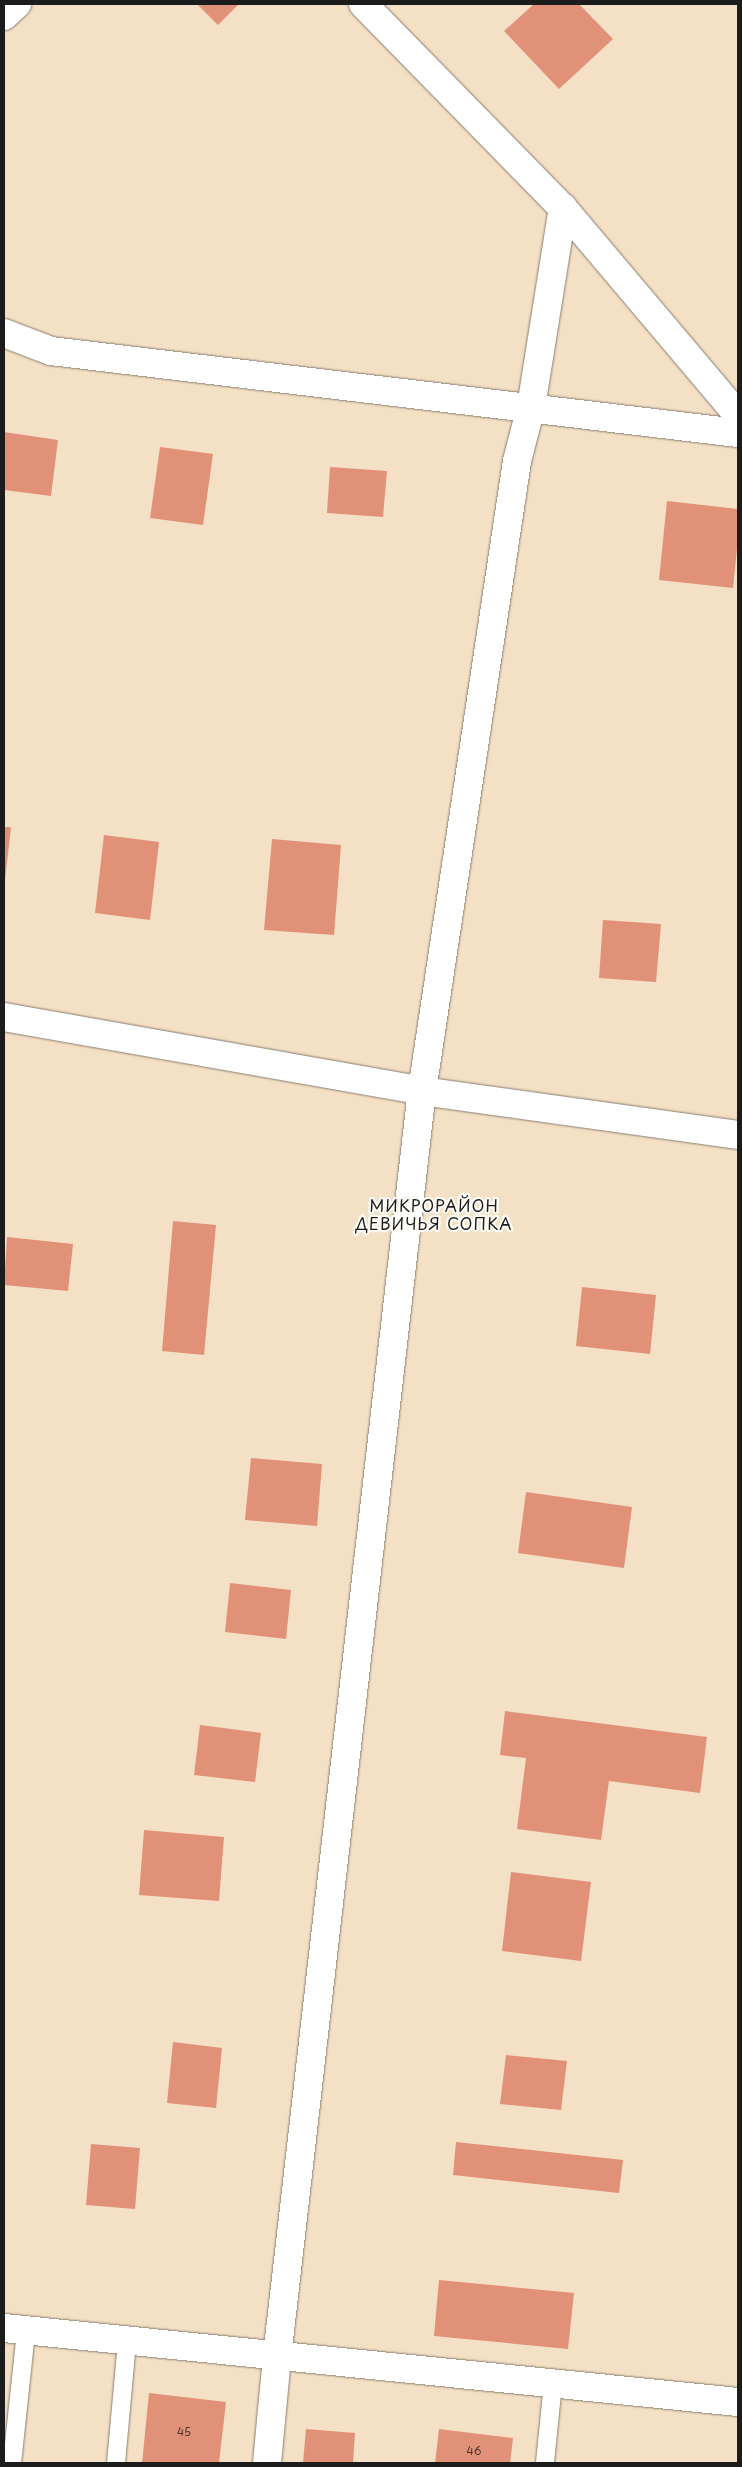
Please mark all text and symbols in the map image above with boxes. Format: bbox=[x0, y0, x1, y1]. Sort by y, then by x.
district label: МИКРОРАЙОН ДЕВИЧЬЯ СОПКА bbox=[354, 1195, 514, 1233]
house number: 45 bbox=[177, 2425, 191, 2439]
house number: 46 bbox=[467, 2444, 481, 2458]

